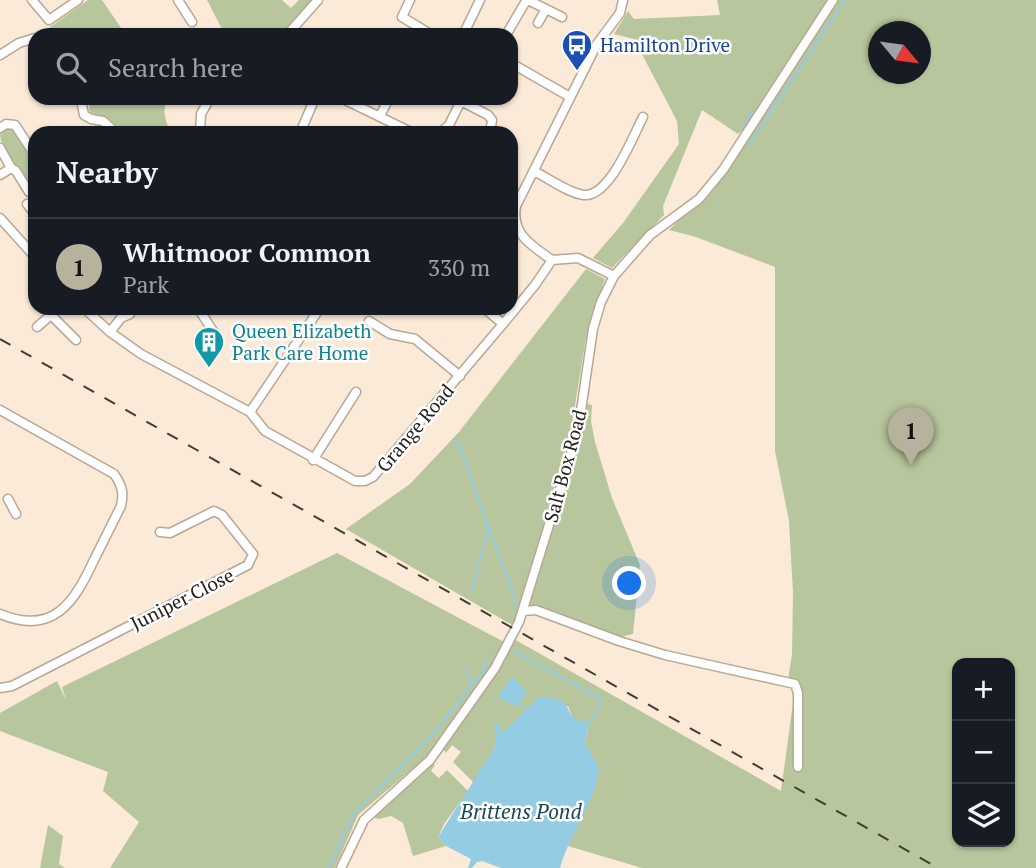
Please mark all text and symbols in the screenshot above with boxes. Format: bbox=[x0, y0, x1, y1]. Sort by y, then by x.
north arrow bbox=[868, 21, 931, 84]
search box bbox=[28, 28, 518, 105]
bus stop icon: Hamilton Drive bbox=[560, 28, 594, 72]
place label: Hamilton Drive bbox=[600, 32, 730, 57]
icon: search bbox=[52, 48, 90, 86]
text: Search here bbox=[108, 50, 243, 84]
text: Nearby bbox=[56, 152, 158, 192]
text: Whitmoor Common bbox=[123, 235, 371, 269]
text: 1 bbox=[73, 252, 86, 283]
text: 330 m bbox=[428, 252, 490, 283]
text: Park bbox=[123, 269, 169, 300]
place label: Queen Elizabeth Park Care Home bbox=[232, 318, 371, 365]
building icon: Queen Elizabeth Park Care Home bbox=[192, 325, 226, 369]
street label: Grange Road bbox=[370, 378, 459, 477]
street label: Salt Box Road bbox=[537, 406, 592, 525]
pin: 1 bbox=[888, 407, 934, 465]
street label: Juniper Close bbox=[126, 562, 238, 635]
your location bbox=[612, 566, 646, 600]
map controls bbox=[952, 658, 1015, 847]
button: + bbox=[952, 658, 1015, 721]
button: − bbox=[952, 721, 1015, 784]
button: layers bbox=[952, 784, 1015, 847]
water label: Brittens Pond bbox=[459, 797, 582, 825]

